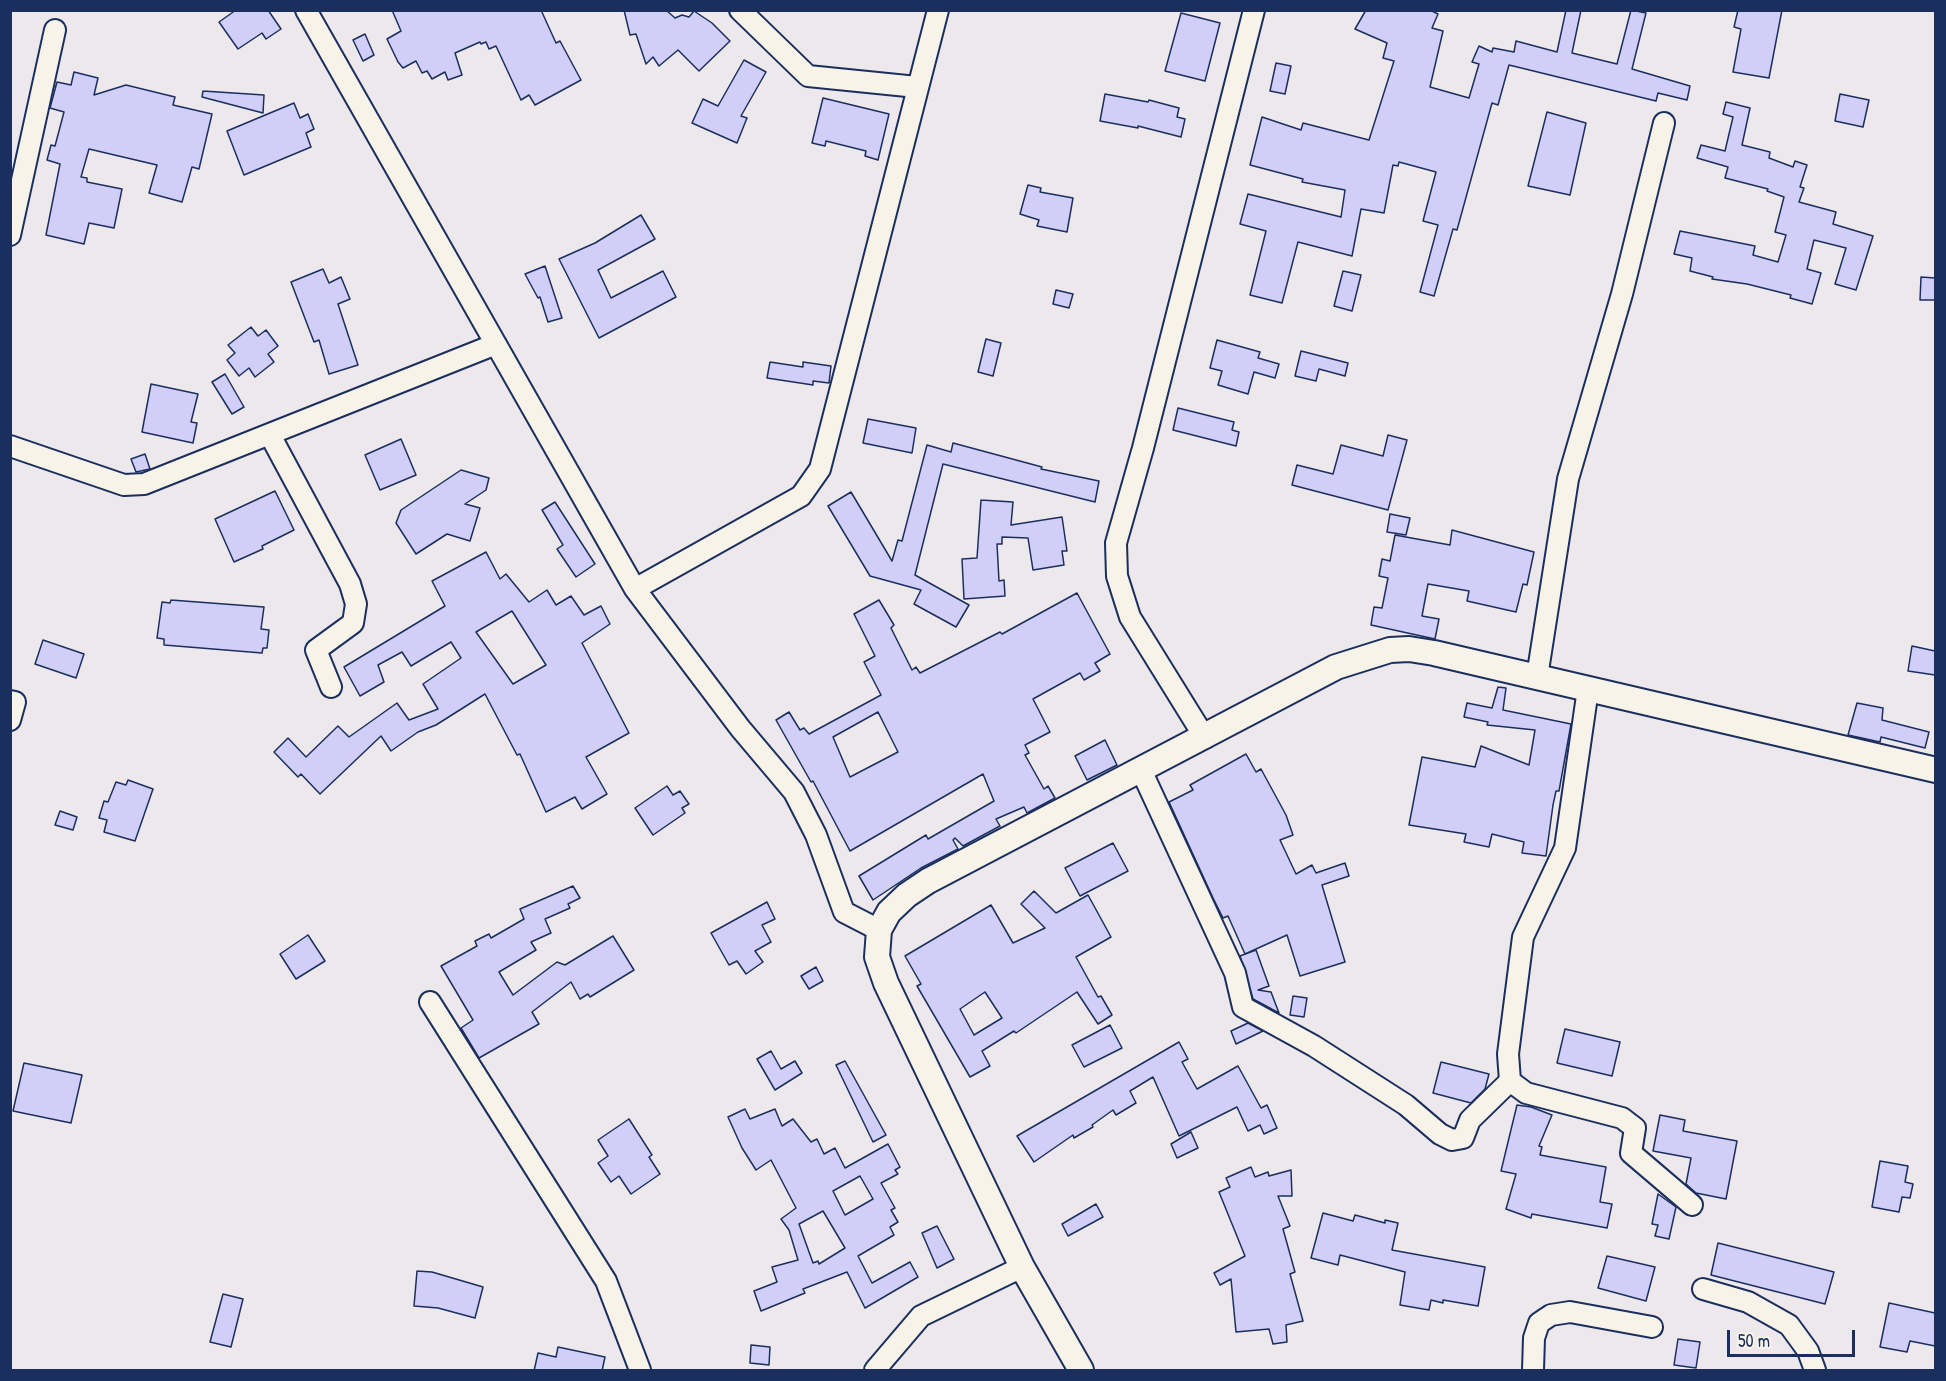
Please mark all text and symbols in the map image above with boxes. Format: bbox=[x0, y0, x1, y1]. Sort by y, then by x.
scale bar bbox=[1730, 1318, 1858, 1356]
text: 50 m bbox=[1738, 1328, 1770, 1353]

